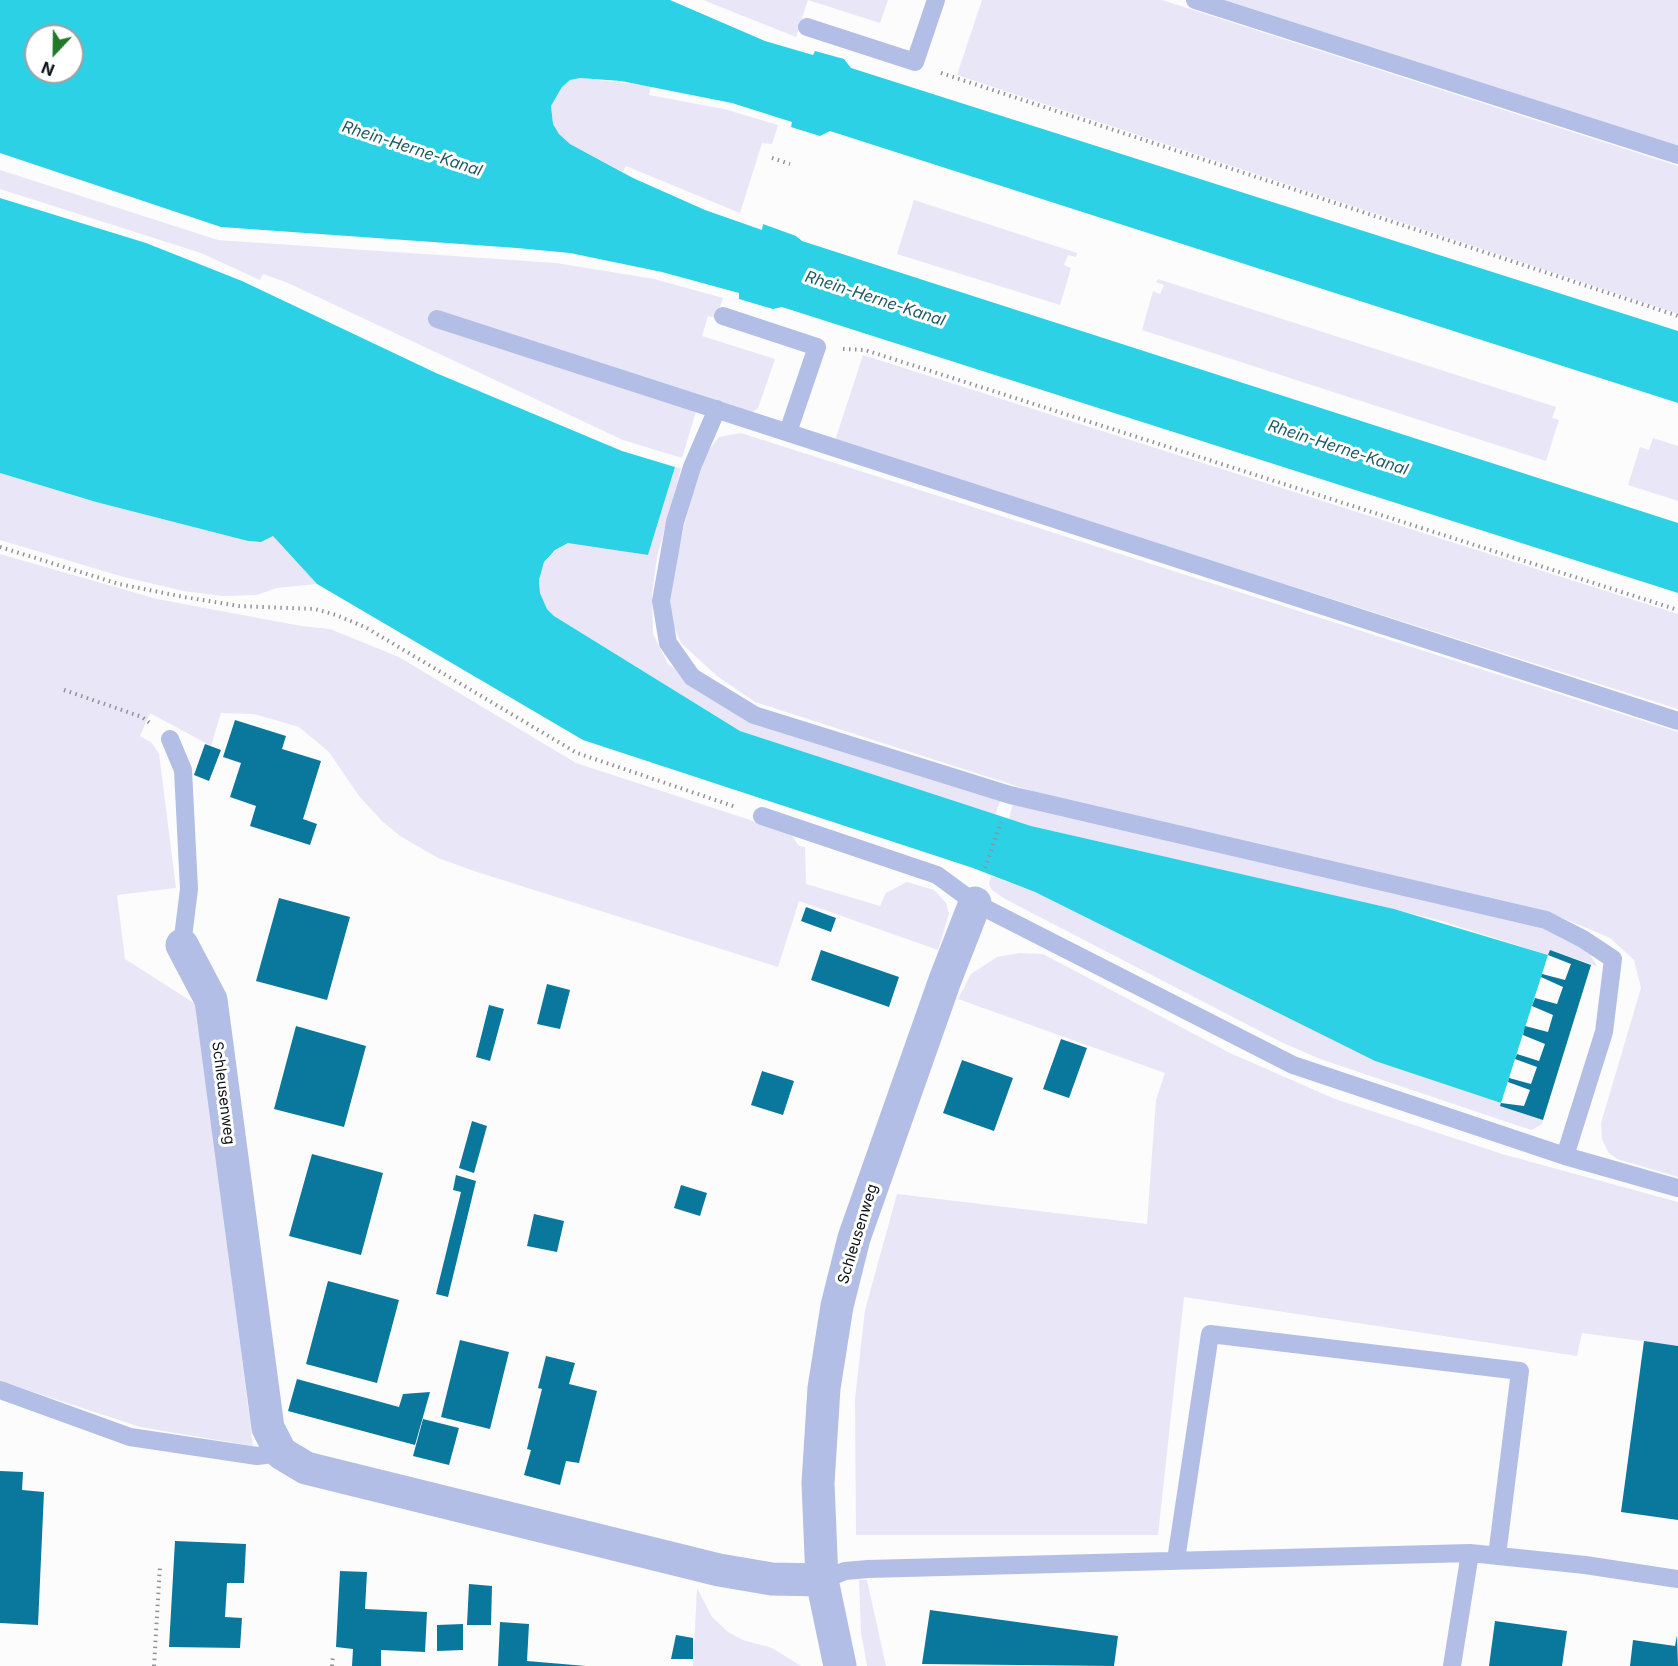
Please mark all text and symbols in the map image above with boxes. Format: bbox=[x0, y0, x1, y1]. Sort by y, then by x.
north arrow bbox=[24, 24, 84, 84]
text: N bbox=[39, 57, 57, 80]
water label: Rhein-Herne-Kanal bbox=[340, 117, 484, 181]
water label: Rhein-Herne-Kanal bbox=[803, 267, 947, 331]
water label: Rhein-Herne-Kanal bbox=[1266, 416, 1410, 480]
street label: Schleusenweg bbox=[208, 1040, 238, 1146]
street label: Schleusenweg bbox=[834, 1182, 882, 1286]

